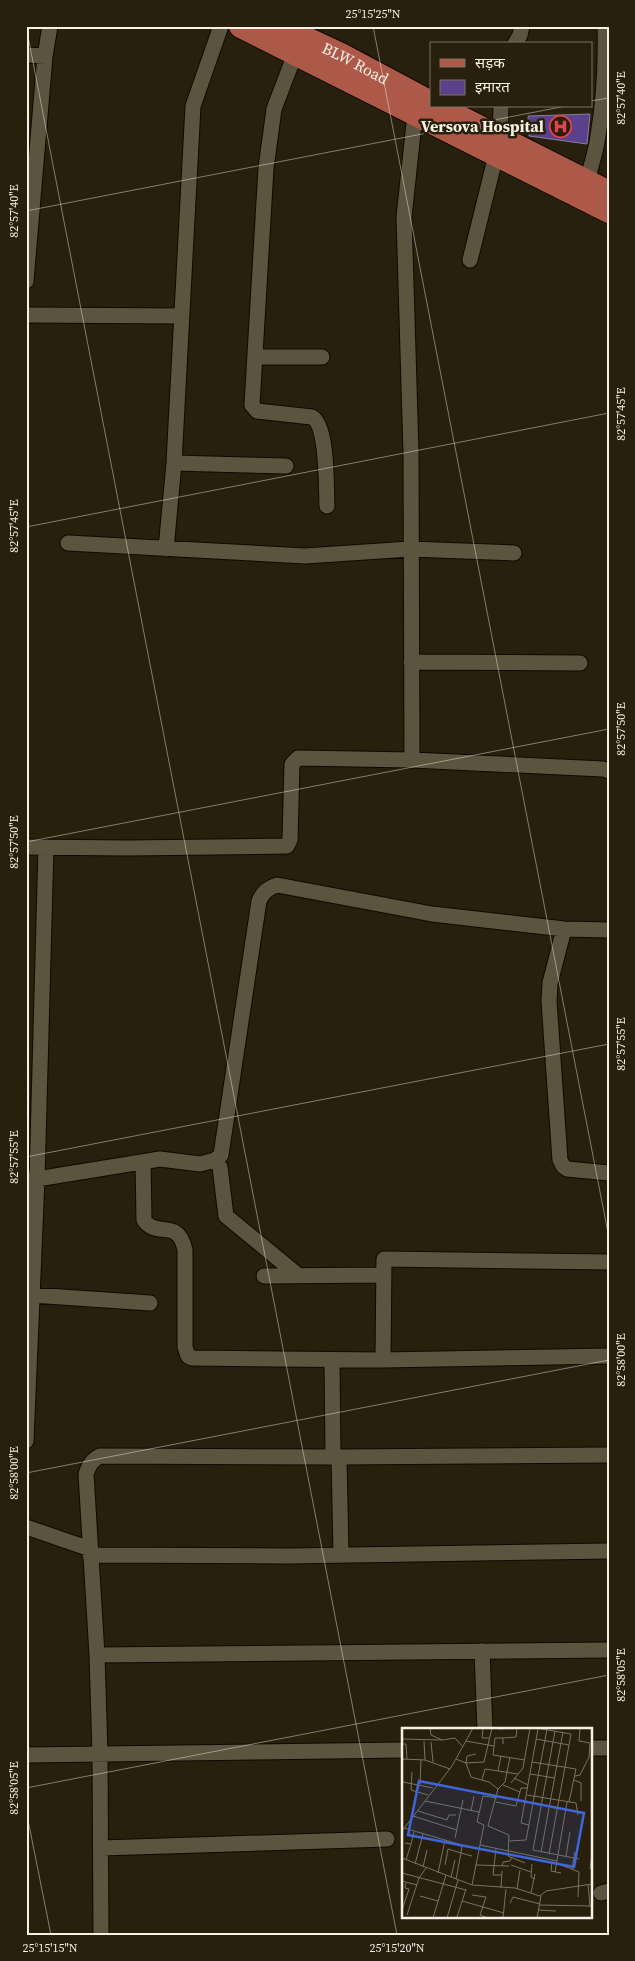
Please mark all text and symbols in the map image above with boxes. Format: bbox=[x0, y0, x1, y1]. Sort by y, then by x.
text: 25°15'25"N bbox=[345, 6, 401, 22]
street label: BLW Road bbox=[319, 37, 393, 90]
legend bbox=[430, 42, 592, 108]
text: सड़क bbox=[475, 52, 505, 73]
text: 82°57'40"E bbox=[613, 71, 629, 125]
text: इमारत bbox=[475, 76, 510, 97]
hospital icon: Versova Hospital bbox=[548, 114, 572, 138]
place label: Versova Hospital bbox=[421, 115, 544, 137]
text: 82°57'40"E bbox=[6, 184, 22, 238]
text: 82°57'45"E bbox=[613, 387, 629, 441]
text: 82°57'45"E bbox=[6, 499, 22, 553]
text: 82°57'50"E bbox=[613, 702, 629, 756]
text: 82°57'50"E bbox=[6, 815, 22, 869]
text: 82°57'55"E bbox=[613, 1017, 629, 1071]
text: 82°57'55"E bbox=[6, 1130, 22, 1184]
text: 82°58'00"E bbox=[613, 1333, 629, 1387]
text: 82°58'00"E bbox=[6, 1446, 22, 1500]
text: 82°58'05"E bbox=[613, 1648, 629, 1702]
inset map bbox=[402, 1728, 592, 1918]
text: 82°58'05"E bbox=[6, 1761, 22, 1815]
text: 25°15'15"N bbox=[22, 1940, 78, 1956]
text: 25°15'20"N bbox=[369, 1940, 425, 1956]

